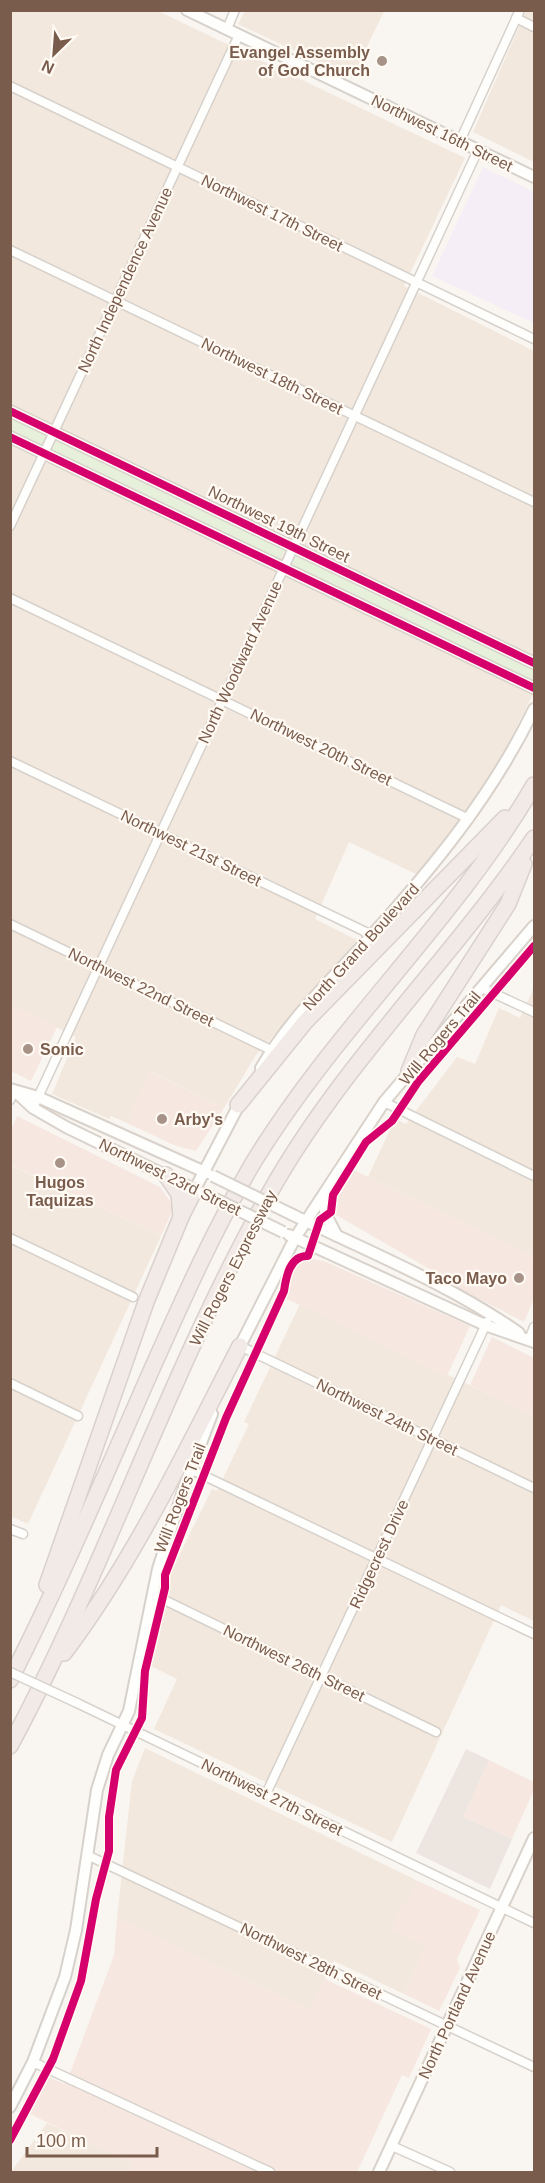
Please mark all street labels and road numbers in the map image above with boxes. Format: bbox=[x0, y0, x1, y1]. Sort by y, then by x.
street label: Northwest 16th Street bbox=[369, 91, 516, 175]
street label: Northwest 17th Street bbox=[199, 171, 346, 255]
street label: North Independence Avenue bbox=[74, 185, 176, 375]
street label: Northwest 18th Street bbox=[199, 334, 346, 418]
street label: Northwest 19th Street bbox=[206, 482, 353, 566]
street label: North Woodward Avenue bbox=[195, 578, 285, 746]
street label: Northwest 20th Street bbox=[248, 705, 395, 789]
street label: Northwest 21st Street bbox=[118, 807, 264, 890]
street label: North Grand Boulevard bbox=[300, 880, 422, 1014]
street label: Northwest 22nd Street bbox=[66, 944, 217, 1030]
street label: Will Rogers Trail bbox=[396, 988, 484, 1088]
street label: Northwest 23rd Street bbox=[96, 1135, 244, 1219]
street label: Will Rogers Expressway bbox=[186, 1187, 280, 1349]
street label: Northwest 24th Street bbox=[314, 1375, 461, 1459]
street label: Will Rogers Trail bbox=[151, 1441, 209, 1555]
street label: Ridgecrest Drive bbox=[346, 1497, 412, 1611]
street label: Northwest 26th Street bbox=[221, 1621, 368, 1705]
street label: Northwest 27th Street bbox=[199, 1755, 346, 1839]
street label: Northwest 28th Street bbox=[238, 1919, 385, 2003]
street label: North Portland Avenue bbox=[415, 1928, 499, 2081]

